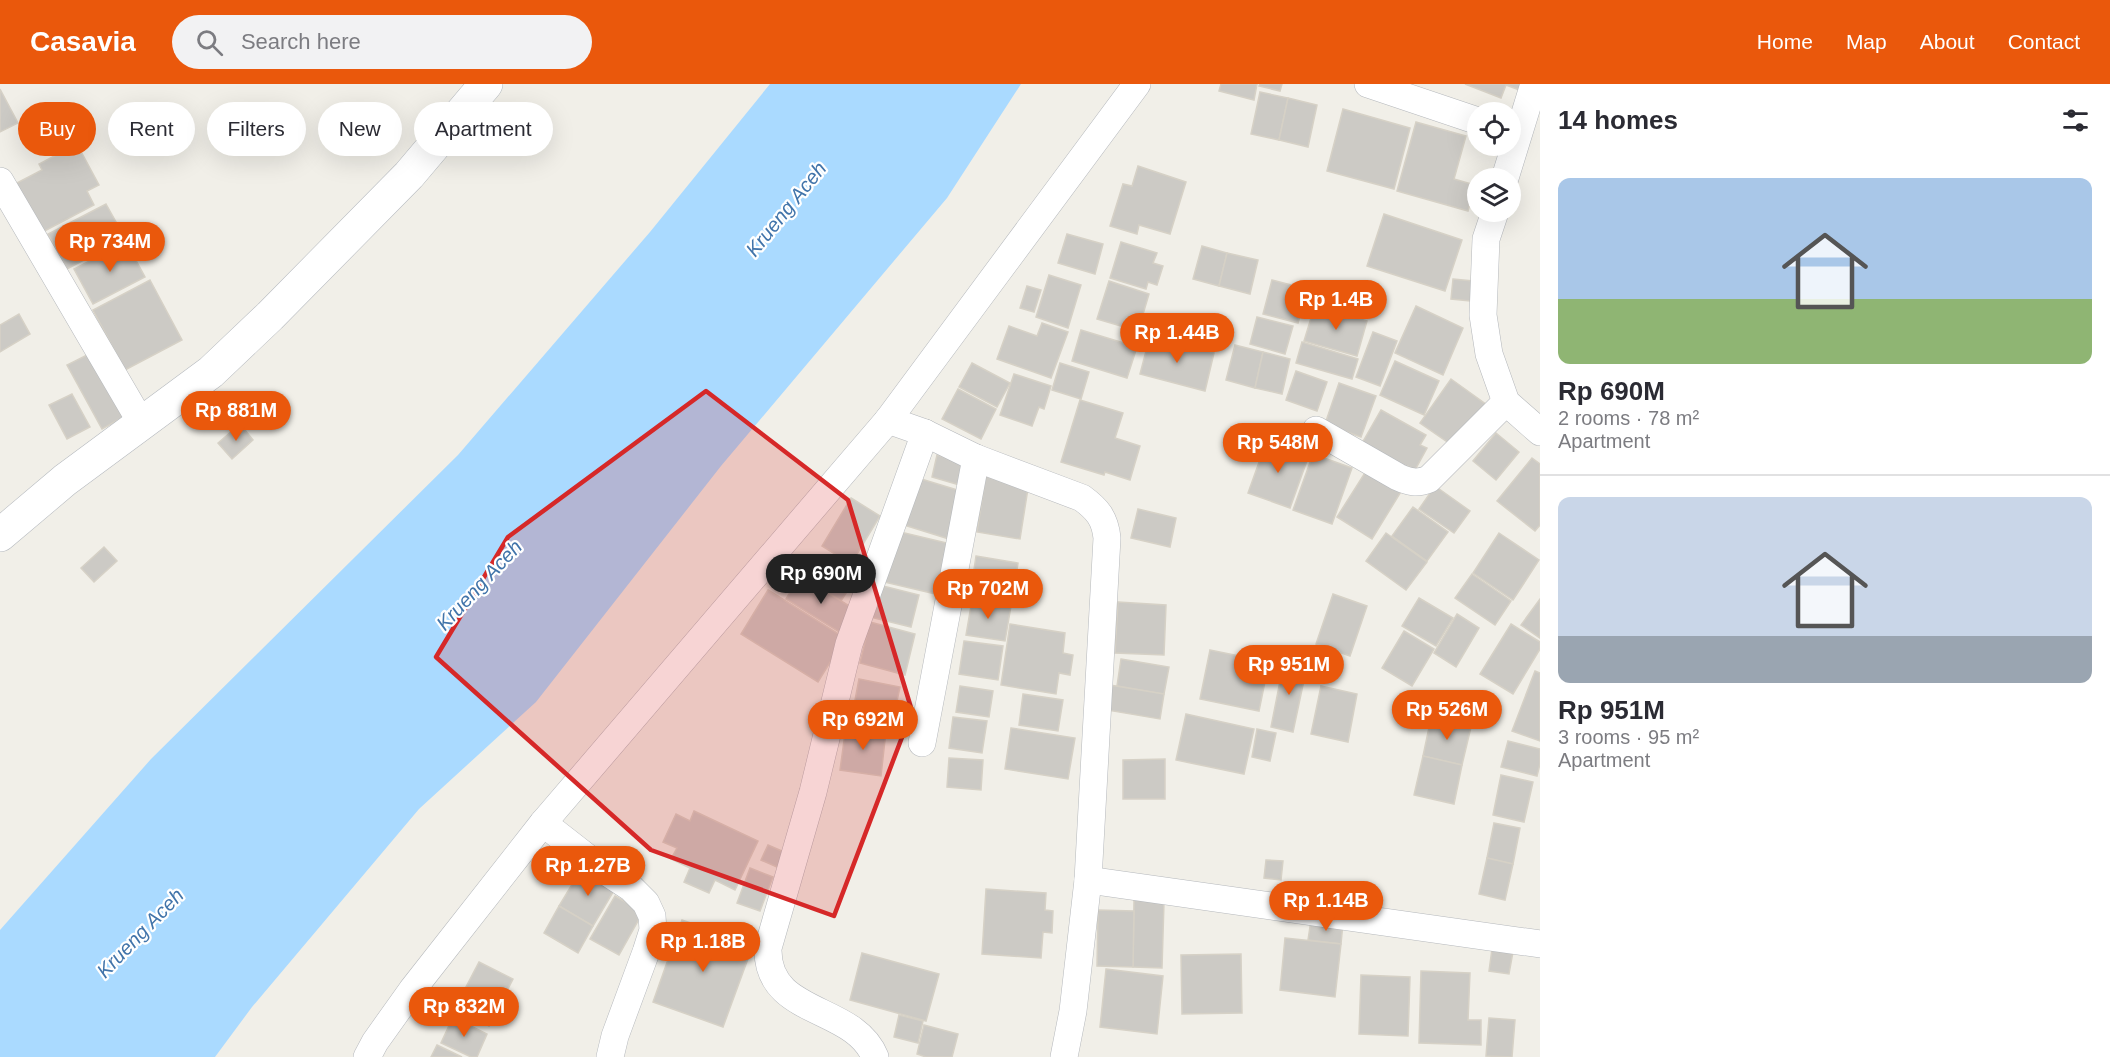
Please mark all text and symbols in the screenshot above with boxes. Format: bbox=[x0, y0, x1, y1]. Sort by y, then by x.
search box bbox=[172, 15, 592, 69]
text: Casavia bbox=[30, 26, 136, 57]
icon: search bbox=[193, 26, 226, 59]
text: Search here bbox=[241, 29, 361, 54]
text: Home bbox=[1757, 30, 1813, 53]
text: Map bbox=[1846, 30, 1887, 53]
text: About bbox=[1920, 30, 1975, 53]
text: Contact bbox=[2008, 30, 2080, 53]
chip: Buy bbox=[18, 102, 96, 156]
chip: Rent bbox=[108, 102, 195, 156]
chip: Filters bbox=[207, 102, 306, 156]
chip: New bbox=[318, 102, 402, 156]
chip: Apartment bbox=[414, 102, 553, 156]
map controls bbox=[1467, 102, 1521, 222]
button: locate bbox=[1467, 102, 1521, 156]
icon: filters bbox=[2059, 104, 2092, 137]
text: 14 homes bbox=[1558, 105, 1678, 135]
water label: Krueng Aceh bbox=[741, 157, 831, 261]
button: layers bbox=[1467, 168, 1521, 222]
icon: home bbox=[1771, 217, 1879, 325]
pin: Rp 734M bbox=[55, 222, 165, 273]
text: Rp 734M bbox=[69, 230, 151, 252]
pin: Rp 1.4B bbox=[1281, 280, 1391, 331]
text: Rp 1.4B bbox=[1299, 288, 1373, 310]
pin: Rp 1.44B bbox=[1115, 313, 1239, 364]
text: Rp 1.44B bbox=[1134, 321, 1220, 343]
text: Rp 690M bbox=[1558, 376, 1665, 406]
pin: Rp 881M bbox=[181, 391, 291, 442]
text: Rp 881M bbox=[195, 399, 277, 421]
text: 2 rooms · 78 m² bbox=[1558, 407, 1699, 429]
pin: Rp 548M bbox=[1223, 423, 1333, 474]
text: Apartment bbox=[1558, 430, 1650, 452]
text: Rp 548M bbox=[1237, 431, 1319, 453]
water label: Krueng Aceh bbox=[432, 535, 526, 635]
icon: home bbox=[1771, 536, 1879, 644]
pin: Rp 690M bbox=[766, 554, 876, 605]
text: Rp 690M bbox=[780, 562, 862, 584]
pin: Rp 702M bbox=[933, 569, 1043, 620]
text: Rp 702M bbox=[947, 577, 1029, 599]
pin: Rp 951M bbox=[1234, 645, 1344, 696]
text: Rp 951M bbox=[1248, 653, 1330, 675]
pin: Rp 526M bbox=[1392, 690, 1502, 741]
text: Rp 951M bbox=[1558, 695, 1665, 725]
text: Rp 526M bbox=[1406, 698, 1488, 720]
pin: Rp 692M bbox=[808, 700, 918, 751]
text: Rp 692M bbox=[822, 708, 904, 730]
text: 3 rooms · 95 m² bbox=[1558, 726, 1699, 748]
text: Apartment bbox=[1558, 749, 1650, 771]
pin: Rp 1.27B bbox=[526, 846, 650, 897]
text: Rp 1.27B bbox=[545, 854, 631, 876]
pin: Rp 1.14B bbox=[1264, 881, 1388, 932]
water label: Krueng Aceh bbox=[92, 884, 188, 982]
text: Rp 1.14B bbox=[1283, 889, 1369, 911]
pin: Rp 1.18B bbox=[641, 922, 765, 973]
text: Rp 1.18B bbox=[660, 930, 746, 952]
pin: Rp 832M bbox=[409, 987, 519, 1038]
text: Rp 832M bbox=[423, 995, 505, 1017]

